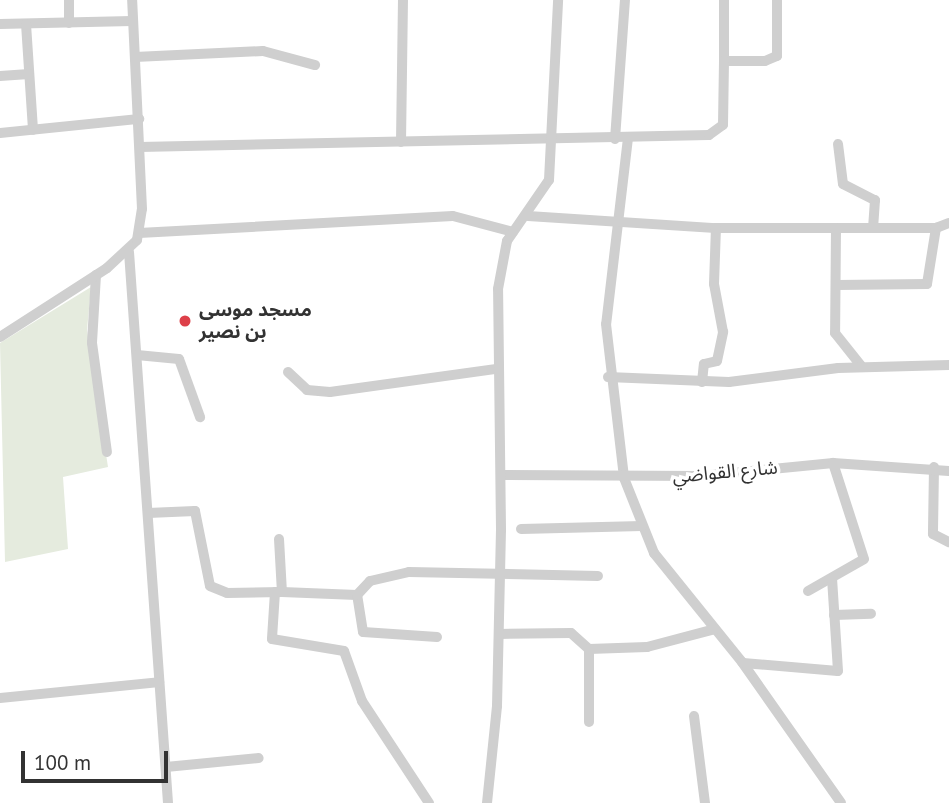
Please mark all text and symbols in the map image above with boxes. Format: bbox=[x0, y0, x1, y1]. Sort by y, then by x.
place label: مسجد موسى بن نصير bbox=[199, 299, 312, 343]
marker: مسجد موسى بن نصير bbox=[177, 313, 193, 329]
street label: شارع القواضي bbox=[671, 456, 779, 488]
scale bar bbox=[24, 736, 172, 780]
text: 100 m bbox=[34, 749, 91, 776]

